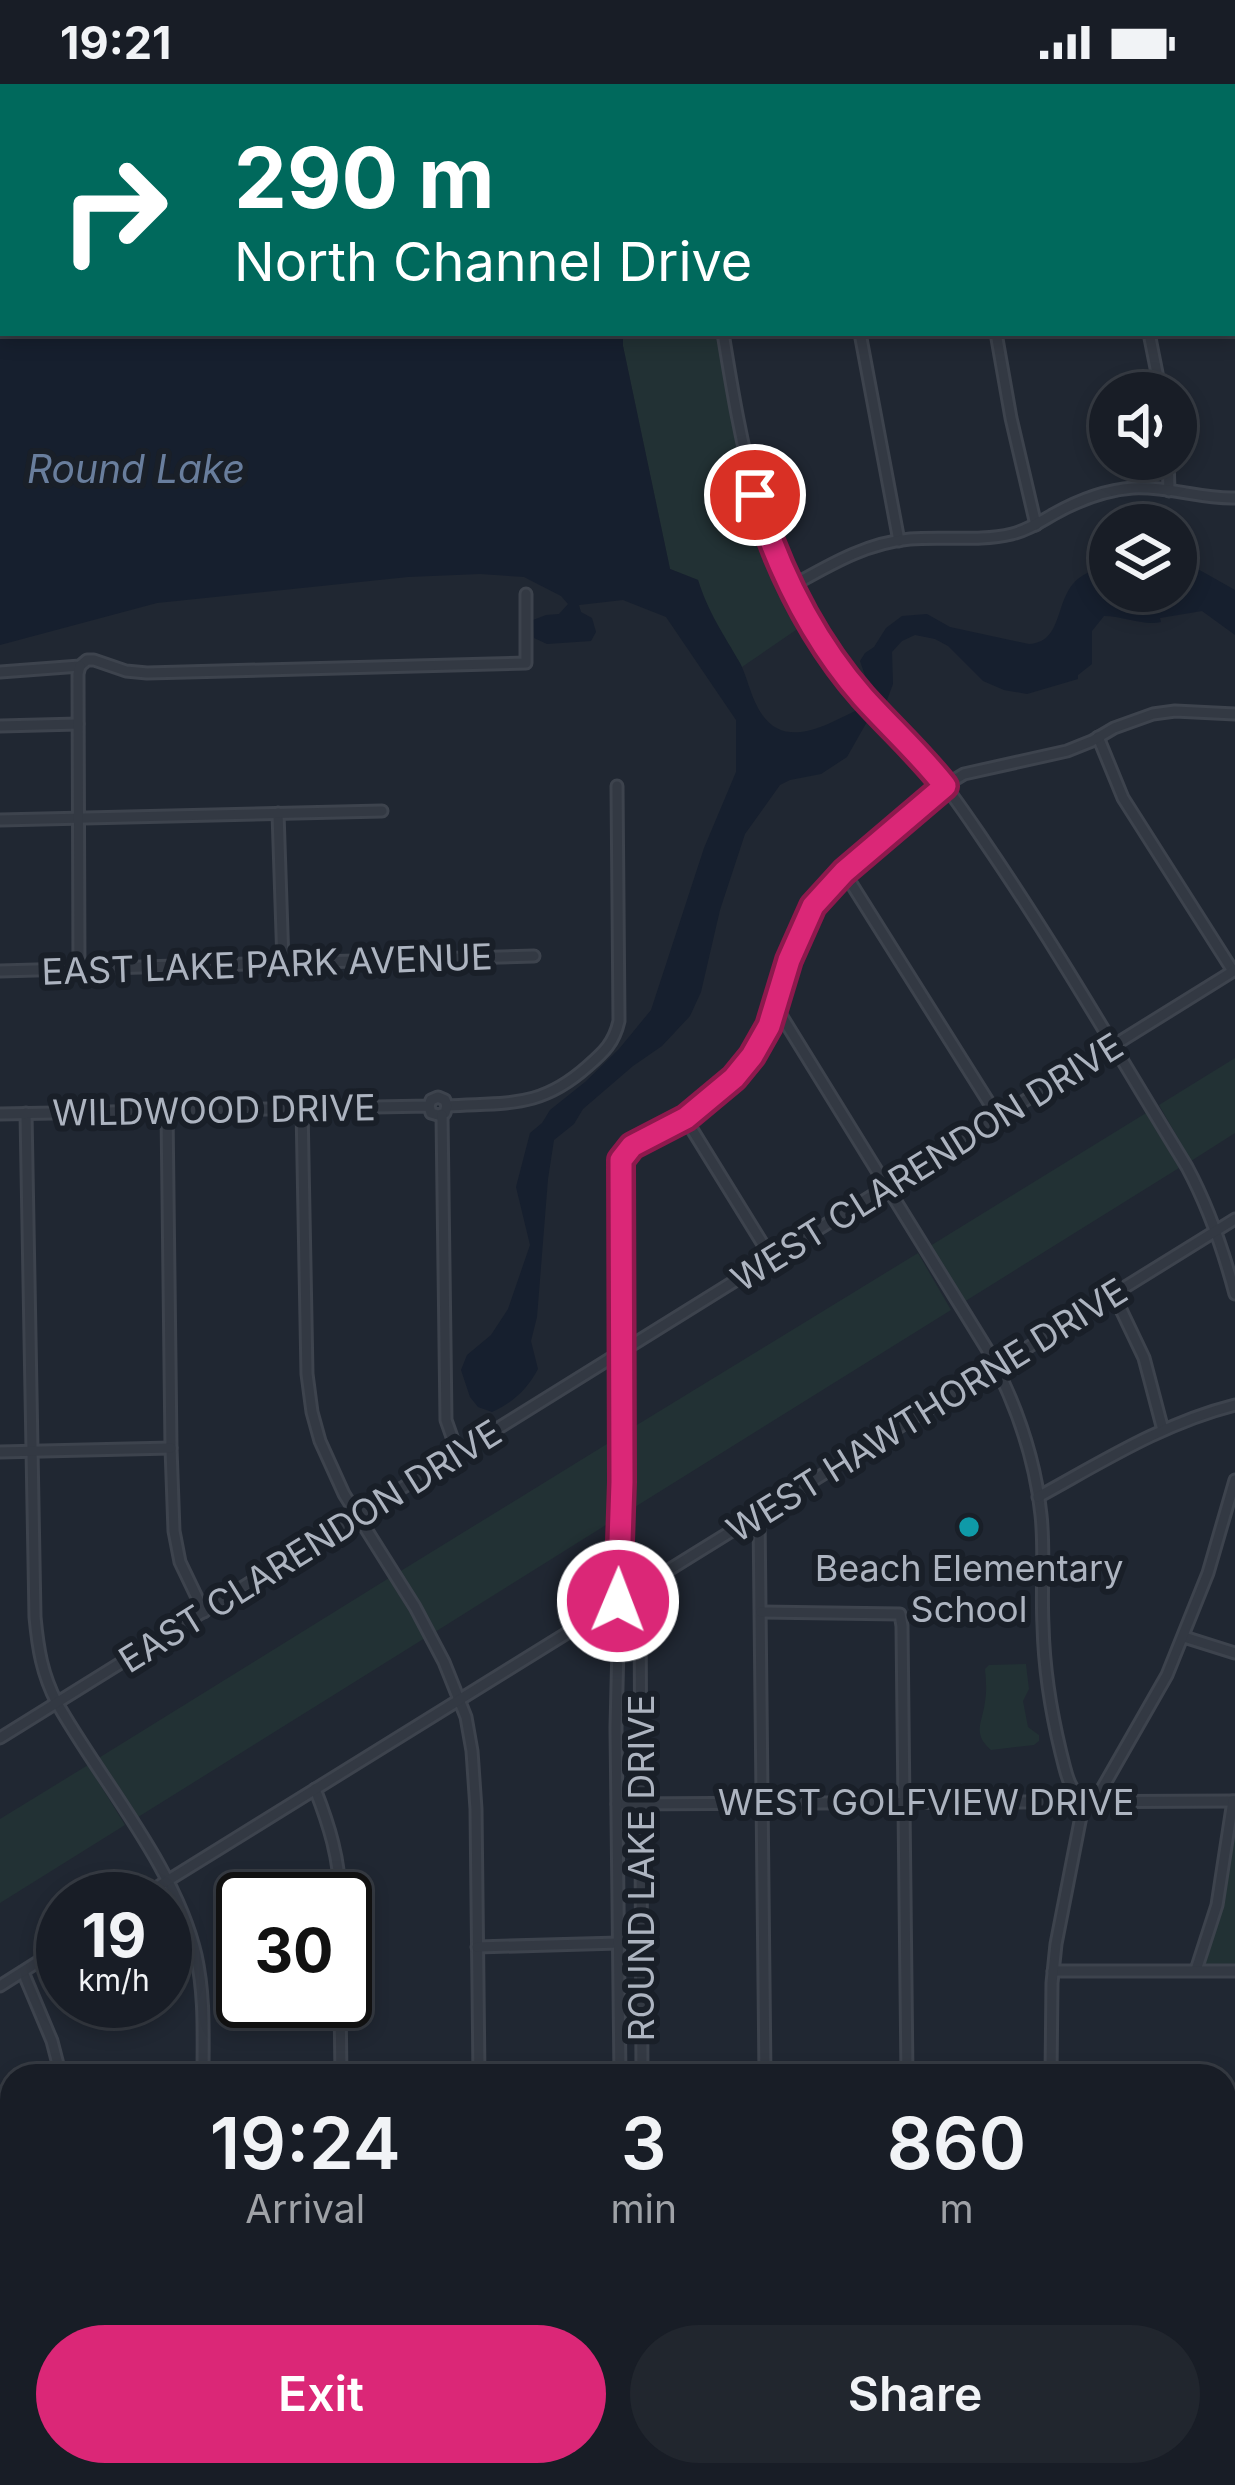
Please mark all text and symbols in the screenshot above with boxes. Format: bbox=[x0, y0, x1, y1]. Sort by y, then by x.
text: 19:21 bbox=[60, 15, 171, 70]
text: 290 m bbox=[234, 127, 495, 228]
icon: right bbox=[36, 132, 192, 288]
text: North Channel Drive bbox=[234, 229, 752, 294]
map controls bbox=[1089, 372, 1197, 612]
button: sound bbox=[1089, 372, 1197, 480]
pin bbox=[704, 444, 806, 546]
water label: Round Lake bbox=[27, 445, 245, 492]
icon: arrive bbox=[722, 462, 788, 528]
button: layers bbox=[1089, 504, 1197, 612]
street label: EAST LAKE PARK AVENUE bbox=[41, 934, 493, 994]
street label: WEST CLARENDON DRIVE bbox=[723, 1023, 1131, 1301]
street label: WILDWOOD DRIVE bbox=[52, 1085, 376, 1135]
street label: WEST HAWTHORNE DRIVE bbox=[719, 1269, 1135, 1551]
street label: EAST CLARENDON DRIVE bbox=[111, 1410, 509, 1682]
marker: Beach Elementary School bbox=[956, 1514, 982, 1540]
position arrow bbox=[555, 1538, 681, 1664]
place label: Beach Elementary School bbox=[815, 1546, 1123, 1631]
street label: ROUND LAKE DRIVE bbox=[619, 1694, 663, 2042]
street label: WEST GOLFVIEW DRIVE bbox=[718, 1780, 1134, 1824]
speed limit sign: 30 bbox=[216, 1872, 372, 2028]
text: 19 bbox=[82, 1899, 146, 1971]
text: km/h bbox=[78, 1962, 150, 1998]
text: 19:24 bbox=[210, 2099, 401, 2186]
text: 3 bbox=[621, 2099, 667, 2186]
text: 860 bbox=[887, 2099, 1026, 2186]
text: Arrival bbox=[245, 2185, 365, 2232]
text: min bbox=[610, 2185, 677, 2232]
text: m bbox=[939, 2185, 974, 2232]
button: Exit bbox=[36, 2325, 606, 2463]
button: Share bbox=[630, 2325, 1200, 2463]

